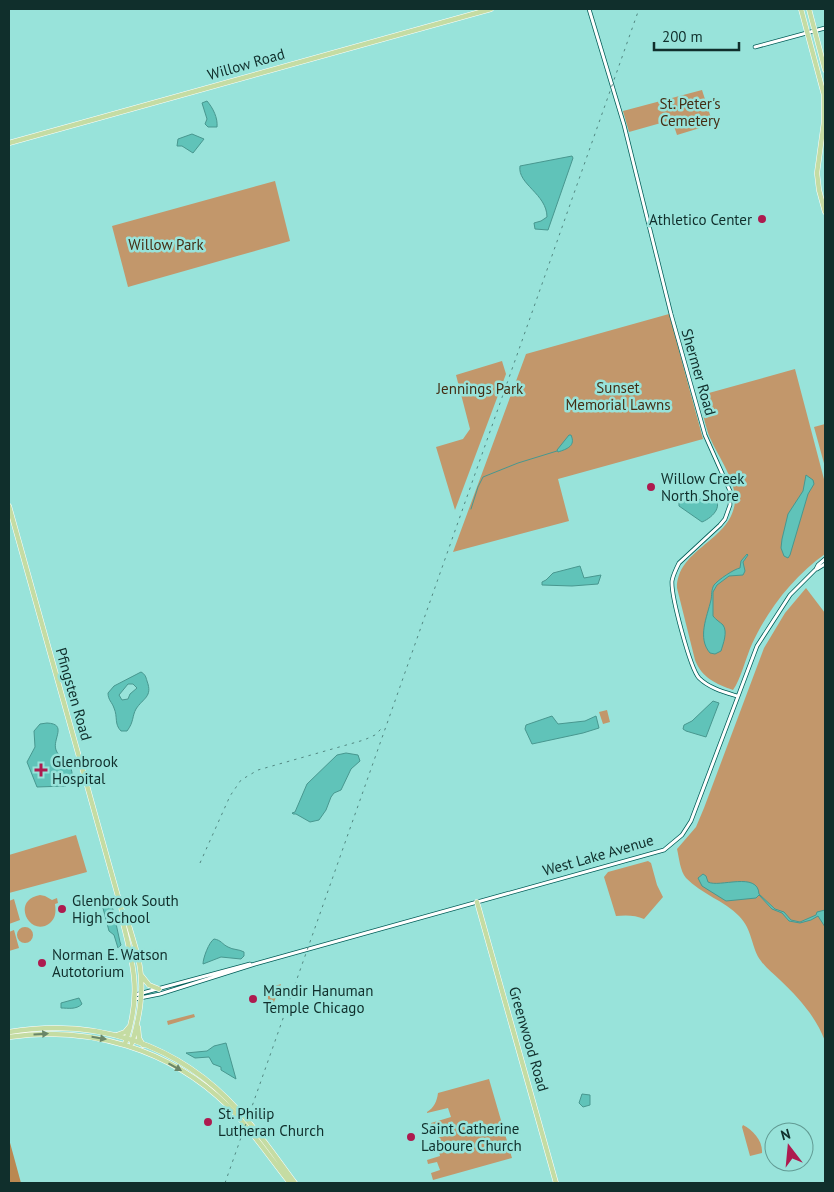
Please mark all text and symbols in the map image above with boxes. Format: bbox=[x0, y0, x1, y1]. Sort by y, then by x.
scale bar bbox=[654, 20, 739, 52]
text: 200 m bbox=[662, 27, 703, 46]
street label: Willow Road bbox=[205, 44, 287, 84]
park label: St. Peter's Cemetery bbox=[659, 94, 721, 130]
place label: Athletico Center bbox=[649, 210, 752, 229]
marker: Athletico Center bbox=[756, 213, 768, 225]
park label: Willow Park bbox=[128, 235, 204, 254]
street label: Shermer Road bbox=[678, 326, 720, 418]
park label: Sunset Memorial Lawns bbox=[565, 378, 671, 414]
park label: Jennings Park bbox=[436, 379, 524, 398]
place label: Willow Creek North Shore bbox=[661, 469, 745, 505]
marker: Willow Creek North Shore bbox=[645, 481, 657, 493]
street label: Pfingsten Road bbox=[52, 645, 96, 743]
place label: Glenbrook Hospital bbox=[52, 752, 119, 788]
marker: Glenbrook Hospital bbox=[34, 763, 48, 777]
street label: West Lake Avenue bbox=[540, 830, 656, 880]
place label: Glenbrook South High School bbox=[72, 891, 179, 927]
marker: Glenbrook South High School bbox=[56, 903, 68, 915]
place label: Norman E. Watson Autotorium bbox=[52, 945, 168, 981]
marker: Norman E. Watson Autotorium bbox=[36, 957, 48, 969]
place label: Mandir Hanuman Temple Chicago bbox=[263, 981, 373, 1017]
street label: Greenwood Road bbox=[505, 984, 553, 1094]
marker: Mandir Hanuman Temple Chicago bbox=[247, 993, 259, 1005]
one-way arrow bbox=[33, 1029, 49, 1037]
one-way arrow bbox=[91, 1035, 107, 1043]
one-way arrow bbox=[167, 1063, 182, 1071]
place label: St. Philip Lutheran Church bbox=[218, 1104, 324, 1140]
marker: St. Philip Lutheran Church bbox=[202, 1116, 214, 1128]
place label: Saint Catherine Laboure Church bbox=[421, 1119, 522, 1155]
north arrow bbox=[764, 1122, 814, 1172]
text: N bbox=[779, 1125, 792, 1144]
marker: Saint Catherine Laboure Church bbox=[405, 1131, 417, 1143]

